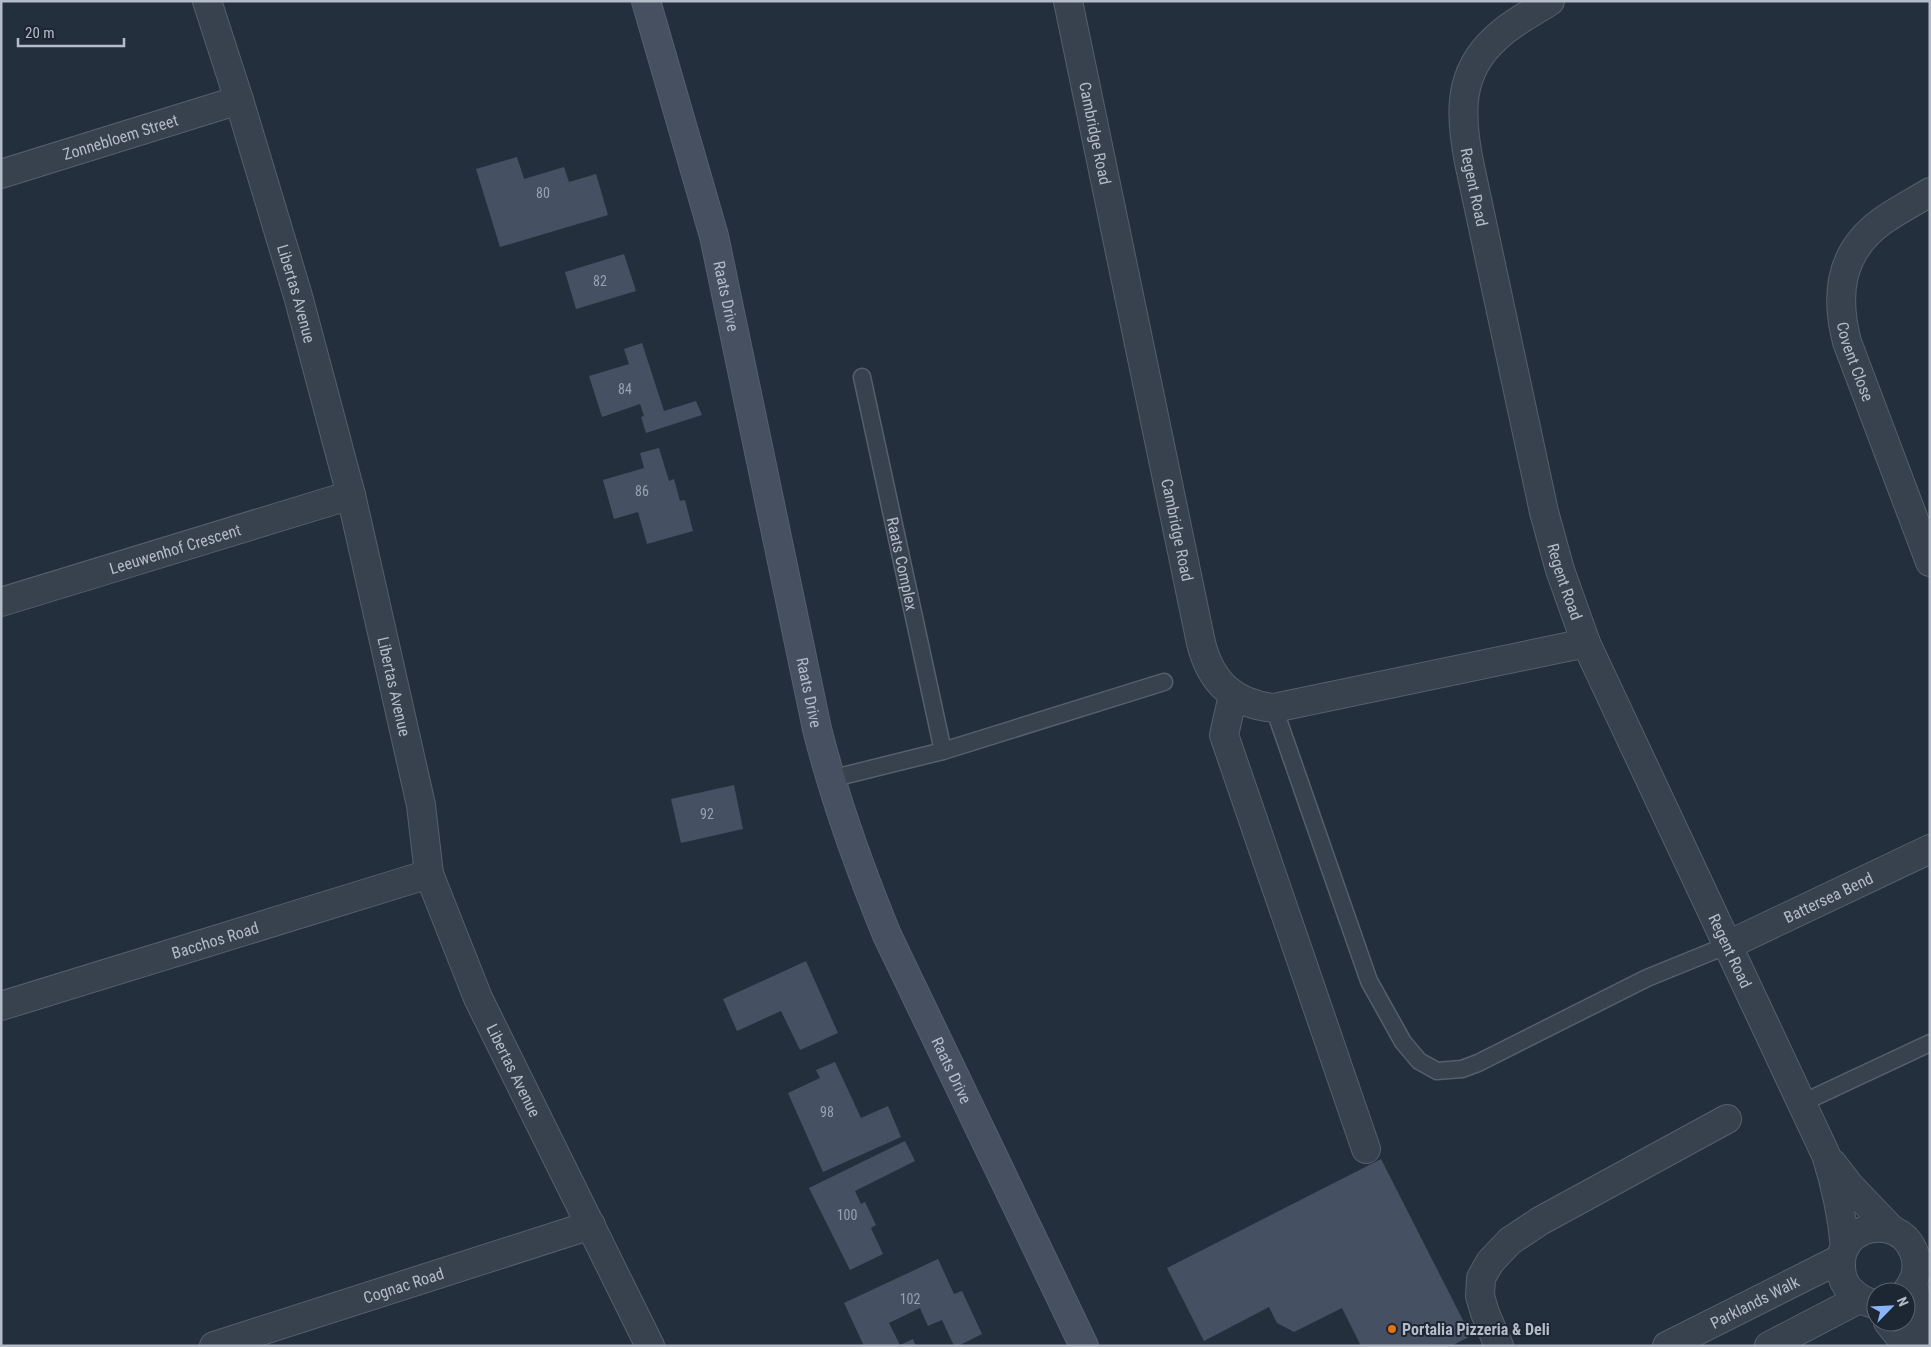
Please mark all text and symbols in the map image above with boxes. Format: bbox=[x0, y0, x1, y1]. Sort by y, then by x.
scale bar bbox=[18, 15, 124, 47]
text: 20 m bbox=[25, 24, 55, 42]
street label: Cambridge Road bbox=[1075, 80, 1115, 186]
street label: Zonnebloem Street bbox=[61, 110, 181, 164]
street label: Regent Road bbox=[1457, 146, 1492, 228]
house number: 80 bbox=[536, 185, 550, 201]
street label: Libertas Avenue bbox=[273, 242, 319, 345]
street label: Raats Drive bbox=[709, 259, 743, 333]
house number: 82 bbox=[593, 273, 607, 289]
street label: Covent Close bbox=[1833, 320, 1877, 404]
house number: 84 bbox=[618, 381, 632, 397]
street label: Cambridge Road bbox=[1157, 477, 1197, 583]
house number: 86 bbox=[635, 483, 649, 499]
street label: Raats Complex bbox=[883, 515, 921, 612]
street label: Leeuwenhof Crescent bbox=[107, 520, 243, 578]
street label: Regent Road bbox=[1543, 541, 1586, 623]
street label: Libertas Avenue bbox=[373, 635, 414, 738]
street label: Raats Drive bbox=[792, 656, 825, 730]
house number: 92 bbox=[700, 806, 714, 822]
street label: Battersea Bend bbox=[1781, 869, 1876, 927]
street label: Regent Road bbox=[1704, 911, 1755, 991]
street label: Bacchos Road bbox=[169, 918, 261, 963]
street label: Libertas Avenue bbox=[482, 1021, 544, 1120]
street label: Raats Drive bbox=[927, 1034, 975, 1107]
house number: 98 bbox=[820, 1104, 834, 1120]
house number: 100 bbox=[837, 1207, 857, 1223]
street label: Cognac Road bbox=[361, 1264, 446, 1307]
street label: Parklands Walk bbox=[1707, 1272, 1803, 1333]
north arrow bbox=[1866, 1282, 1916, 1332]
house number: 102 bbox=[900, 1291, 920, 1307]
text: N bbox=[1894, 1295, 1912, 1309]
place label: Portalia Pizzeria & Deli bbox=[1402, 1320, 1550, 1339]
marker: Portalia Pizzeria & Deli bbox=[1386, 1323, 1398, 1335]

